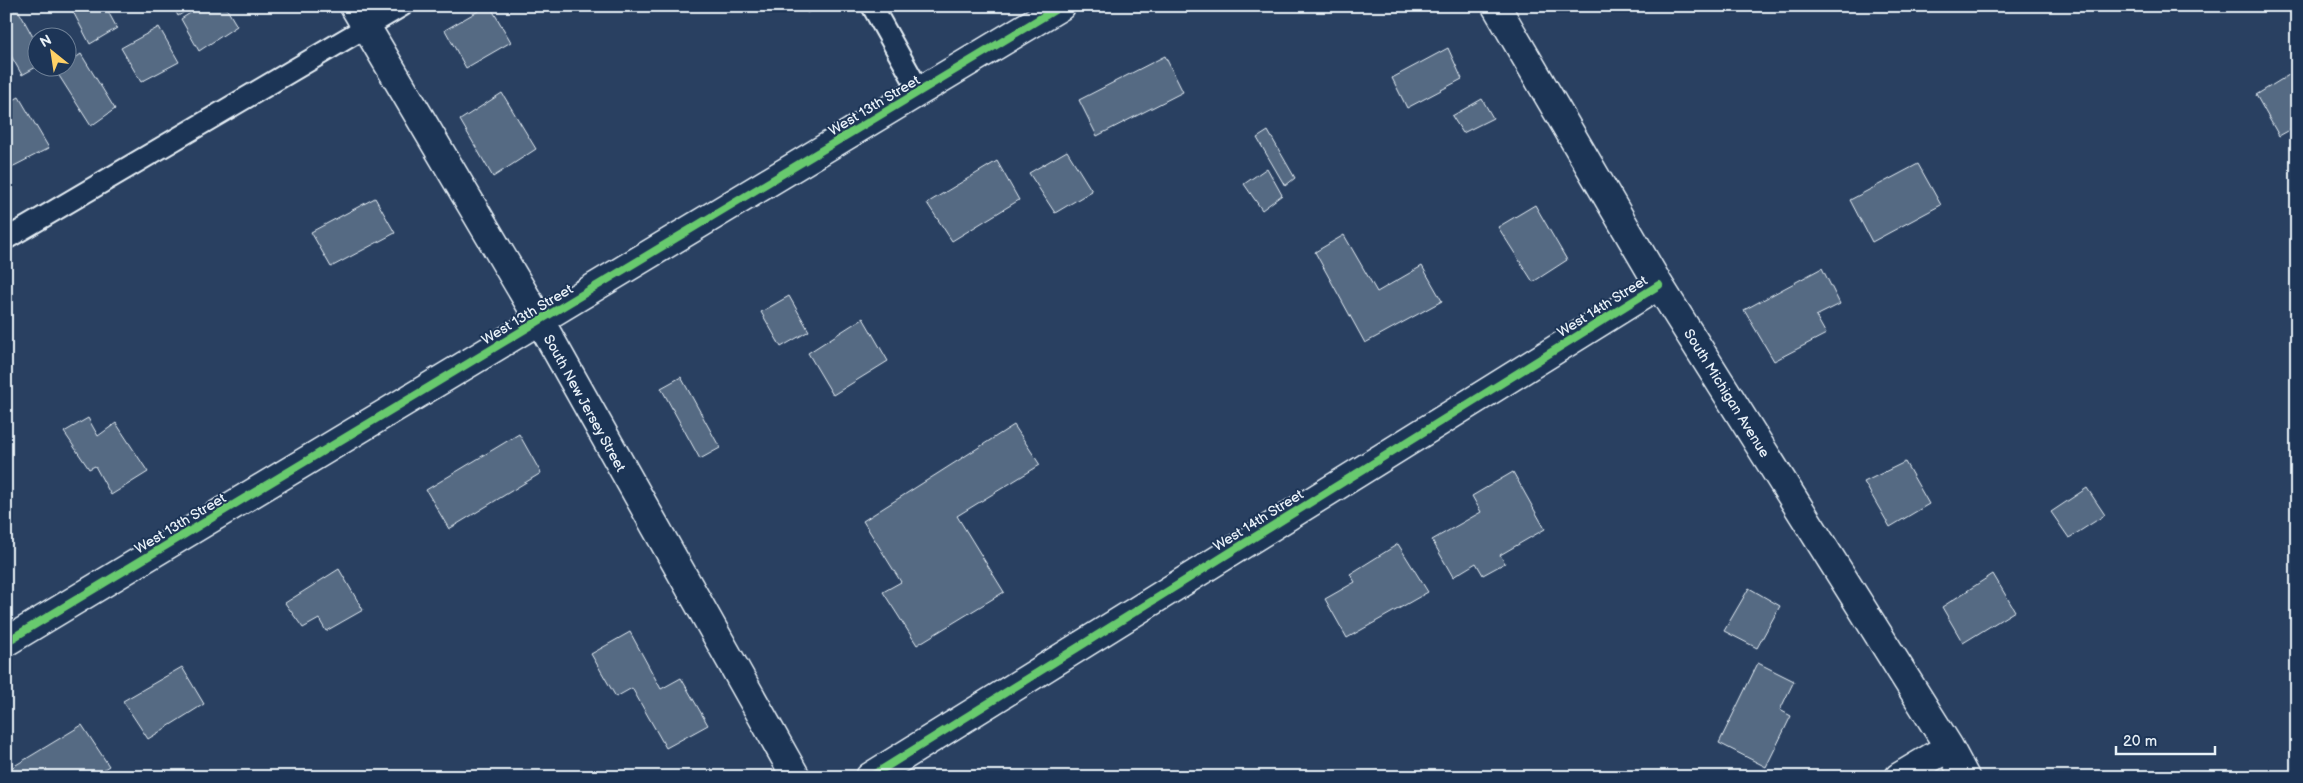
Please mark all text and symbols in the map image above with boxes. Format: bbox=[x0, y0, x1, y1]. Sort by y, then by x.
north arrow bbox=[28, 28, 78, 78]
text: N bbox=[37, 31, 55, 51]
street label: West 13th Street bbox=[826, 71, 924, 139]
street label: West 14th Street bbox=[1554, 271, 1651, 341]
street label: West 13th Street bbox=[479, 280, 577, 348]
street label: South Michigan Avenue bbox=[1680, 326, 1773, 461]
street label: South New Jersey Street bbox=[540, 332, 630, 475]
street label: West 14th Street bbox=[1210, 485, 1307, 555]
street label: West 13th Street bbox=[132, 489, 230, 557]
scale bar bbox=[2116, 723, 2214, 755]
text: 20 m bbox=[2123, 732, 2157, 751]

